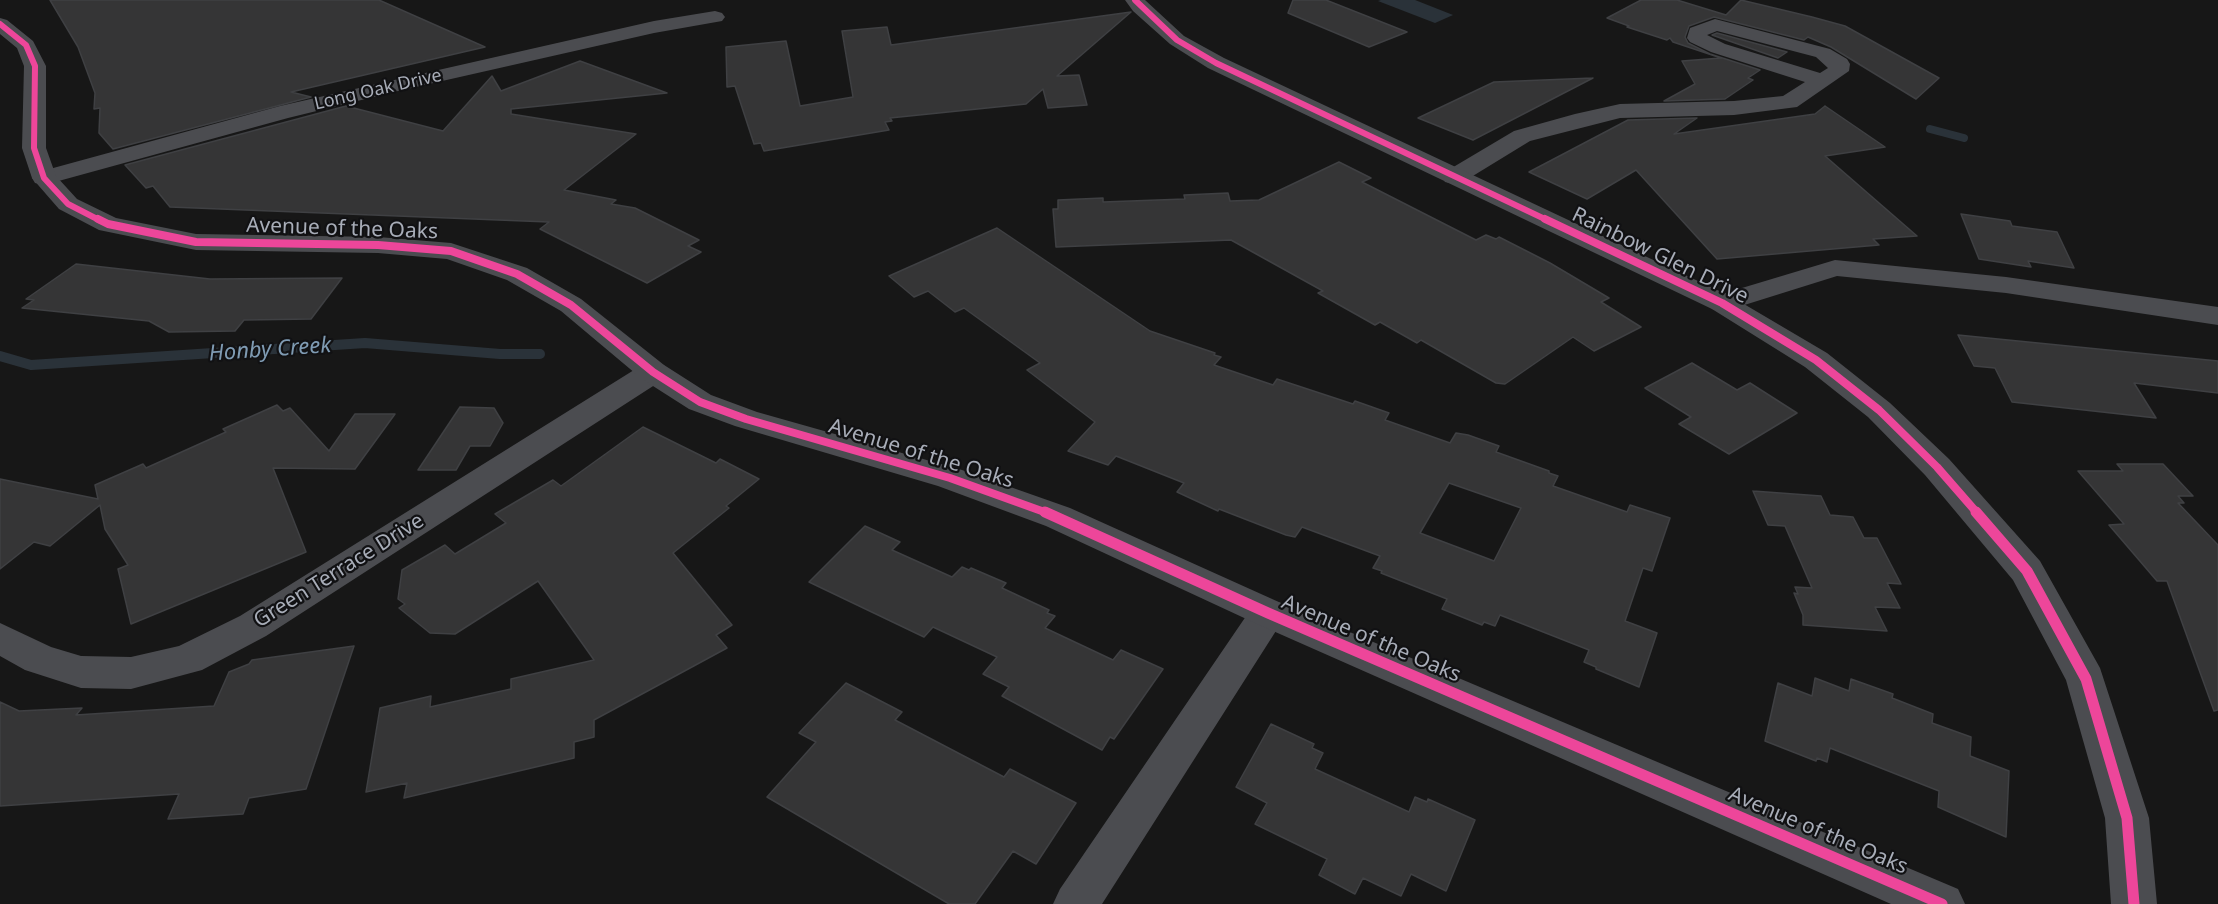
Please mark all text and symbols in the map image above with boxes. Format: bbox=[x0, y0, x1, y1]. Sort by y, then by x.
street label: Long Oak Drive bbox=[312, 65, 444, 115]
street label: Rainbow Glen Drive bbox=[1568, 202, 1752, 310]
street label: Avenue of the Oaks bbox=[246, 213, 438, 245]
water label: Honby Creek bbox=[208, 333, 332, 367]
street label: Avenue of the Oaks bbox=[826, 414, 1016, 494]
street label: Green Terrace Drive bbox=[249, 508, 429, 634]
street label: Avenue of the Oaks bbox=[1278, 590, 1464, 688]
street label: Avenue of the Oaks bbox=[1725, 782, 1911, 880]

